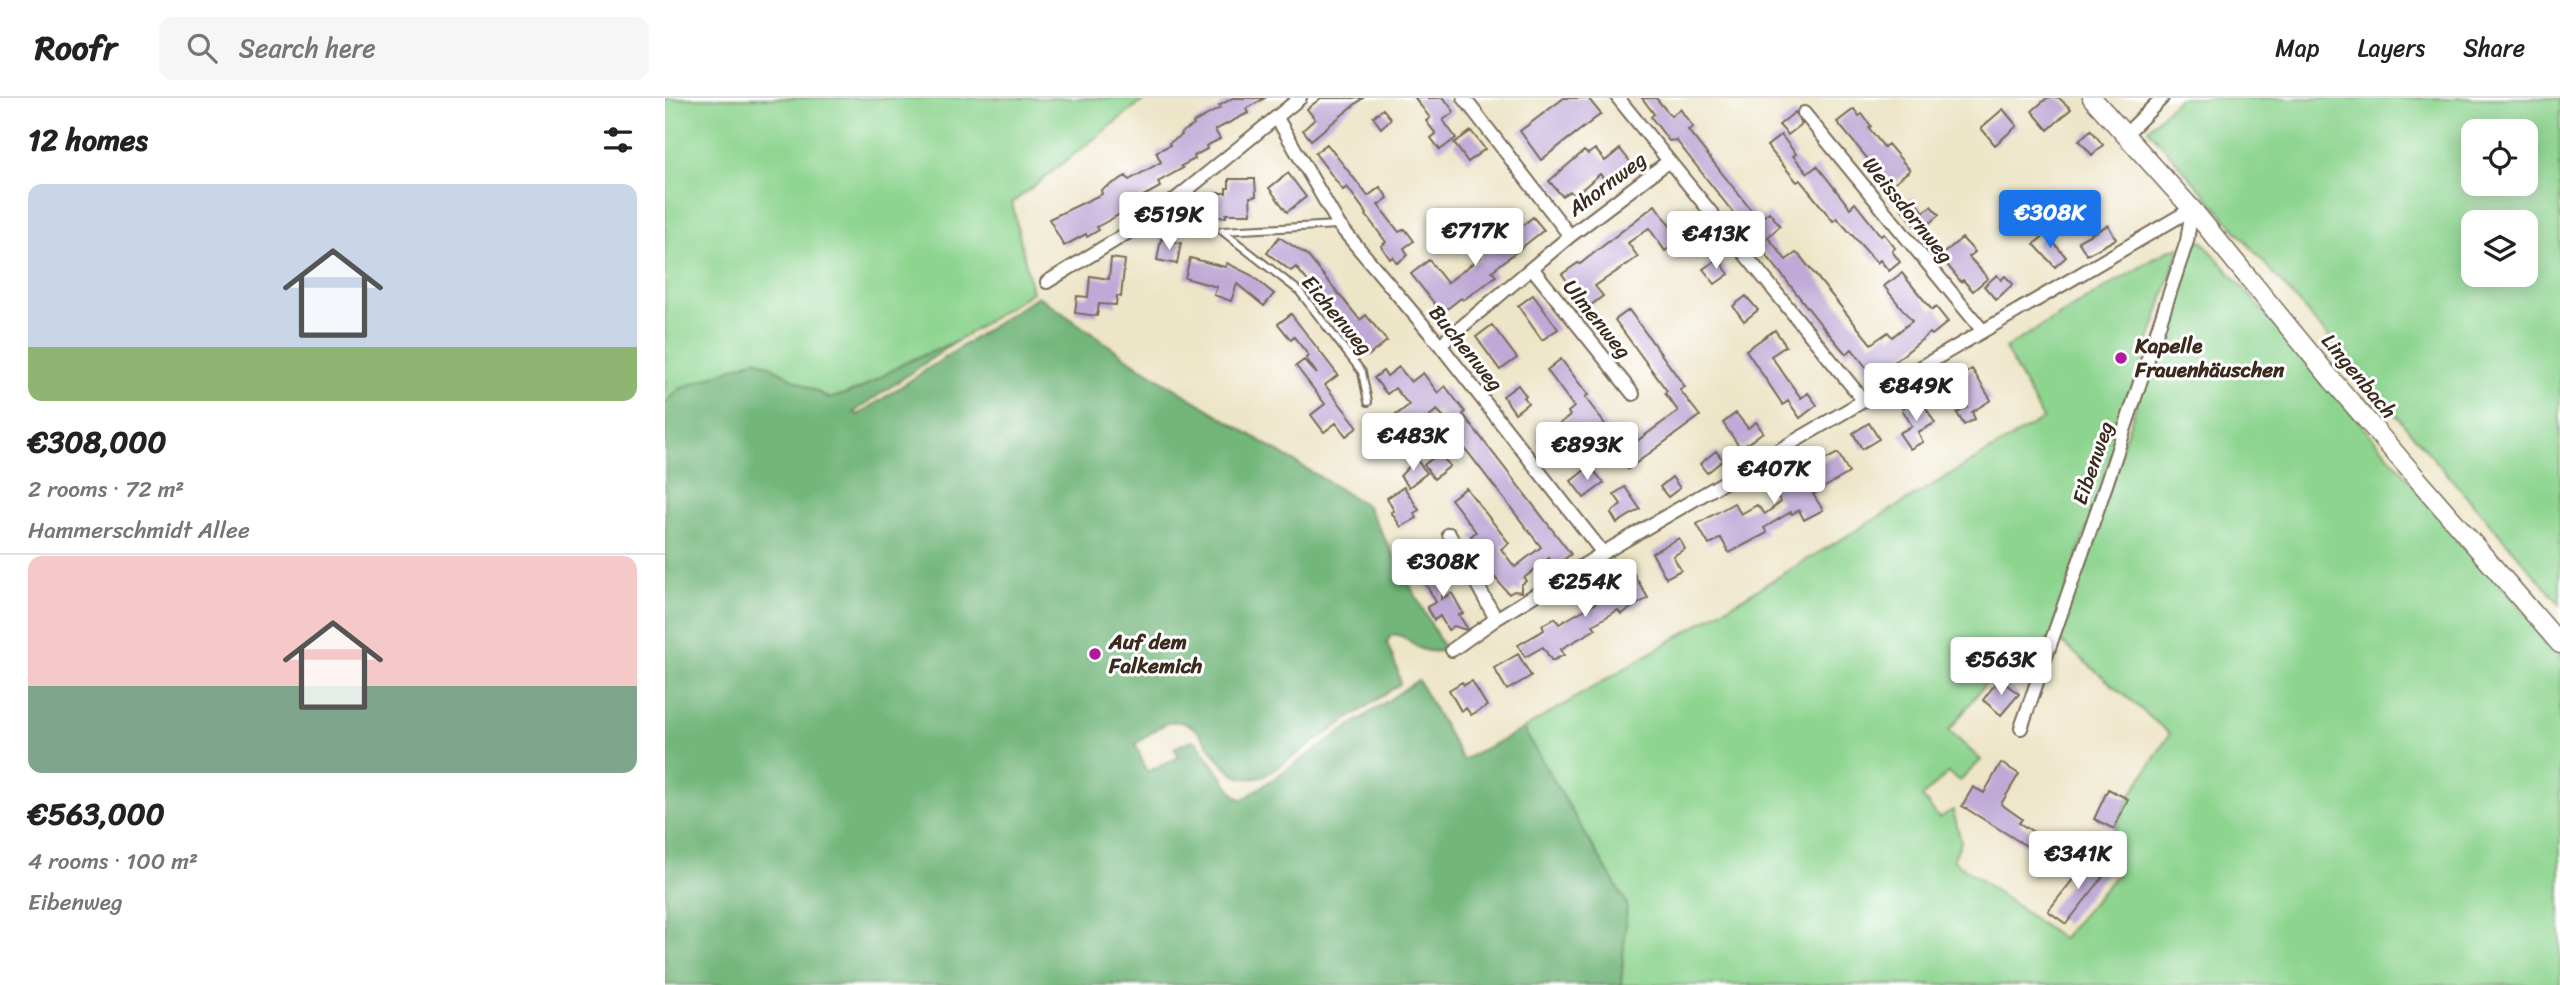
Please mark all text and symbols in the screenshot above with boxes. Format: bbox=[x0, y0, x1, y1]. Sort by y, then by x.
search box bbox=[159, 17, 649, 80]
text: Roofr bbox=[35, 19, 117, 77]
text: Search here bbox=[239, 25, 376, 71]
text: Map bbox=[2275, 27, 2320, 69]
text: Layers bbox=[2358, 27, 2425, 69]
text: Share bbox=[2463, 27, 2525, 69]
icon: search bbox=[183, 29, 221, 67]
text: 12 homes bbox=[28, 113, 148, 167]
map controls bbox=[2461, 119, 2538, 287]
button: locate bbox=[2461, 119, 2538, 196]
icon: filters bbox=[599, 121, 637, 159]
street label: Ahornweg bbox=[1558, 141, 1655, 227]
street label: Weissdornweg bbox=[1853, 148, 1964, 273]
pin: €308K bbox=[2001, 190, 2099, 250]
pin: €519K bbox=[1120, 192, 1218, 252]
text: €308K bbox=[2015, 192, 2085, 233]
text: €519K bbox=[1135, 194, 1203, 235]
pin: €717K bbox=[1426, 208, 1524, 268]
text: €717K bbox=[1442, 210, 1508, 251]
button: layers bbox=[2461, 210, 2538, 287]
pin: €413K bbox=[1667, 212, 1765, 271]
text: €413K bbox=[1683, 213, 1749, 254]
icon: home bbox=[270, 230, 396, 356]
street label: Eichenweg bbox=[1291, 266, 1383, 364]
street label: Ulmenweg bbox=[1553, 270, 1642, 368]
street label: Buchenweg bbox=[1419, 296, 1514, 400]
street label: Lingenbach bbox=[2311, 324, 2407, 428]
place label: Kapelle Frauenhäuschen bbox=[2134, 327, 2285, 389]
marker: Kapelle Frauenhäuschen bbox=[2113, 350, 2129, 366]
pin: €849K bbox=[1867, 364, 1965, 423]
text: €849K bbox=[1880, 365, 1952, 406]
pin: €483K bbox=[1364, 414, 1462, 473]
text: €308,000 bbox=[28, 415, 166, 469]
text: €483K bbox=[1378, 415, 1448, 456]
street label: Eibenweg bbox=[2061, 416, 2125, 510]
pin: €893K bbox=[1538, 422, 1636, 482]
text: €893K bbox=[1552, 424, 1622, 465]
pin: €407K bbox=[1725, 446, 1823, 506]
text: €407K bbox=[1738, 448, 1810, 489]
text: 2 rooms · 72 m² bbox=[28, 469, 184, 510]
text: Hammerschmidt Allee bbox=[28, 510, 250, 551]
pin: €308K bbox=[1394, 540, 1492, 599]
text: €308K bbox=[1408, 541, 1478, 582]
pin: €254K bbox=[1536, 560, 1634, 619]
text: €254K bbox=[1550, 561, 1620, 602]
icon: home bbox=[270, 602, 396, 728]
place label: Auf dem Falkemich bbox=[1108, 623, 1202, 685]
pin: €563K bbox=[1952, 638, 2050, 697]
text: €563K bbox=[1967, 639, 2036, 680]
marker: Auf dem Falkemich bbox=[1087, 646, 1103, 662]
text: €563,000 bbox=[28, 787, 165, 841]
pin: €341K bbox=[2029, 832, 2127, 891]
text: €341K bbox=[2045, 833, 2111, 874]
text: 4 rooms · 100 m² bbox=[28, 841, 198, 882]
text: Eibenweg bbox=[28, 882, 123, 923]

